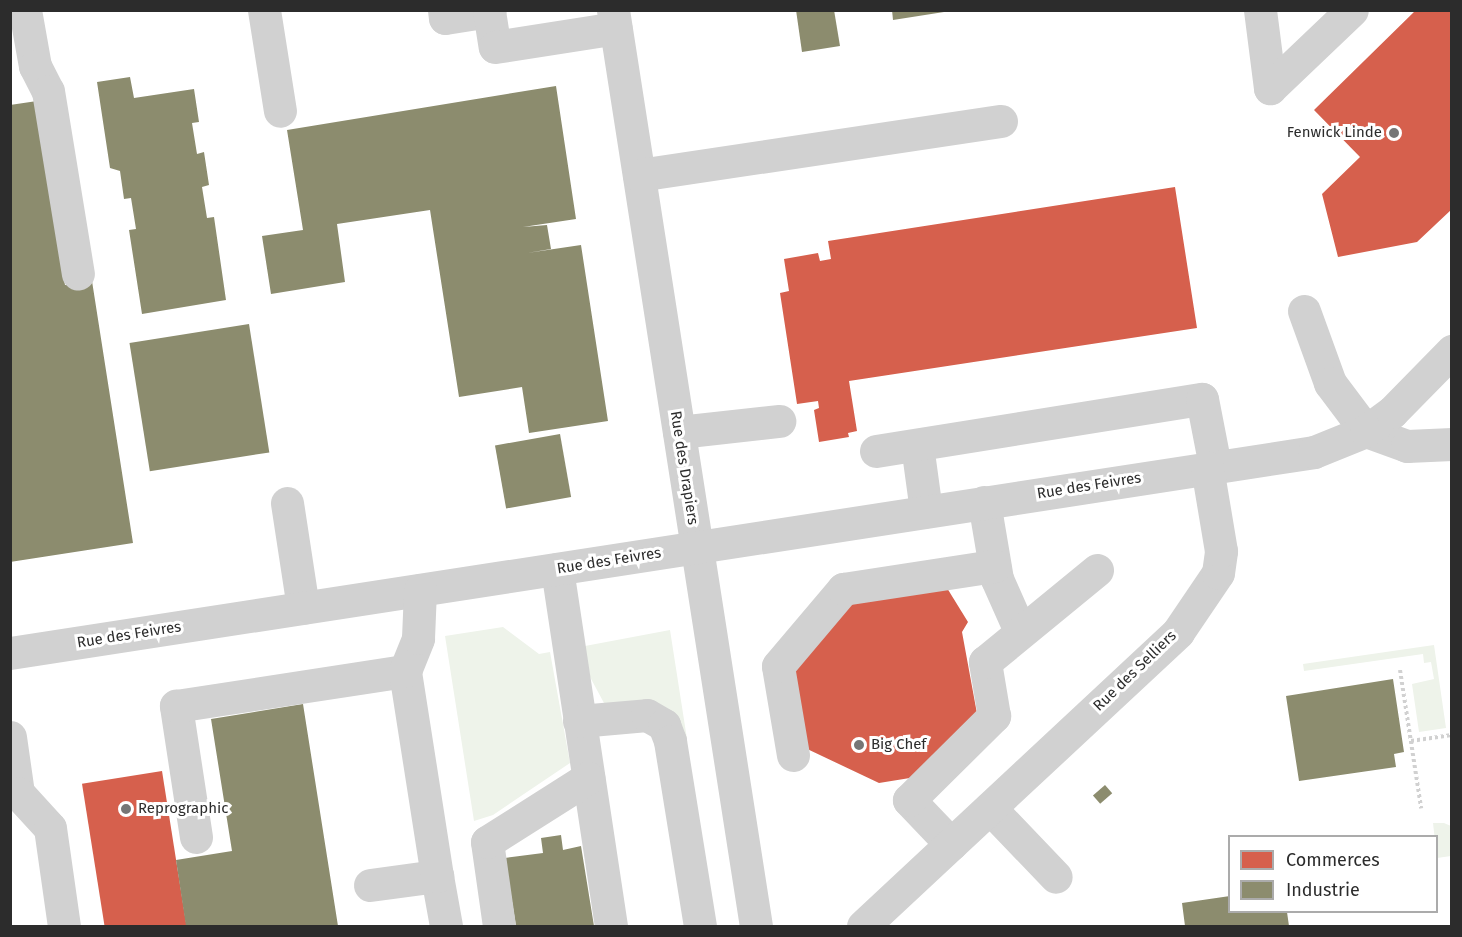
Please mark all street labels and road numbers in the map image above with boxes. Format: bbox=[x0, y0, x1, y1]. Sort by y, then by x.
street label: Rue des Drapiers bbox=[666, 410, 702, 526]
street label: Rue des Feivres bbox=[1036, 469, 1142, 503]
street label: Rue des Feivres bbox=[556, 544, 662, 578]
street label: Rue des Feivres bbox=[76, 618, 182, 652]
street label: Rue des Selliers bbox=[1090, 627, 1180, 715]

